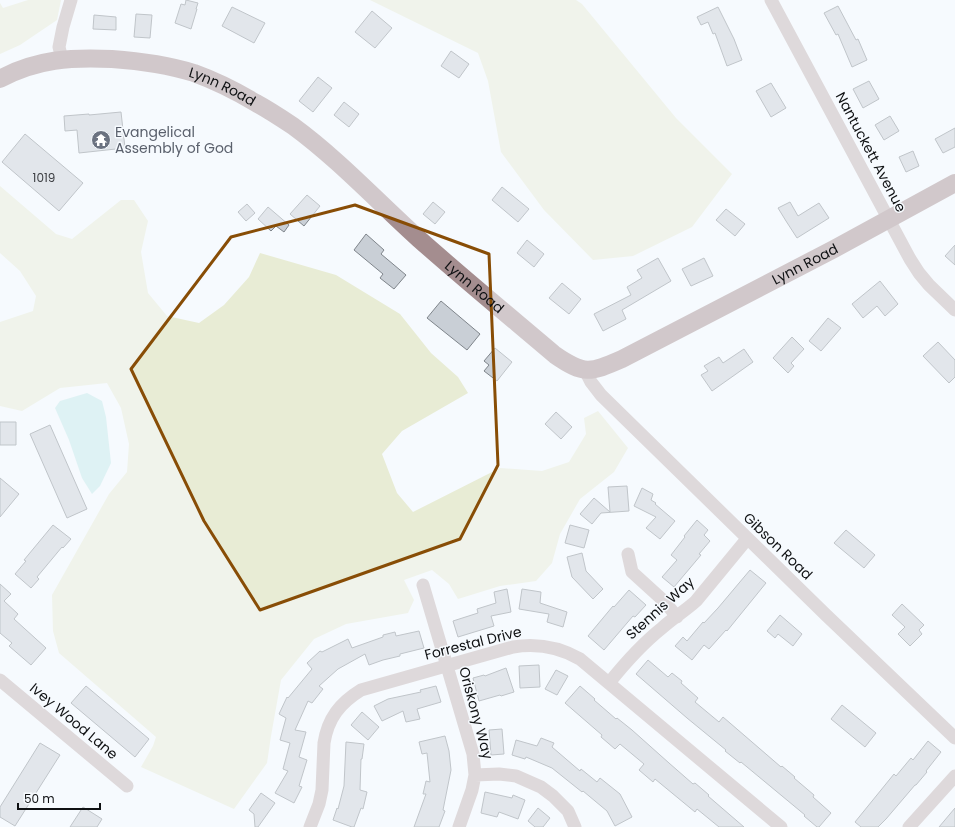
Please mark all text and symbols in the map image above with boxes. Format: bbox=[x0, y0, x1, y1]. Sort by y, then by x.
street label: Lynn Road bbox=[187, 62, 260, 111]
street label: Nantuckett Avenue bbox=[831, 88, 911, 216]
place label: Evangelical Assembly of God bbox=[115, 122, 233, 158]
temple icon: Evangelical Assembly of God bbox=[90, 129, 112, 151]
house number: 1019 bbox=[33, 169, 55, 186]
street label: Lynn Road bbox=[768, 239, 842, 290]
street label: Lynn Road bbox=[440, 256, 508, 318]
street label: Gibson Road bbox=[739, 508, 817, 584]
street label: Stennis Way bbox=[622, 572, 699, 644]
street label: Forrestal Drive bbox=[422, 621, 524, 665]
street label: Oriskony Way bbox=[454, 665, 498, 761]
street label: Ivey Wood Lane bbox=[26, 678, 123, 764]
scale bar bbox=[18, 785, 100, 811]
text: 50 m bbox=[24, 790, 55, 807]

